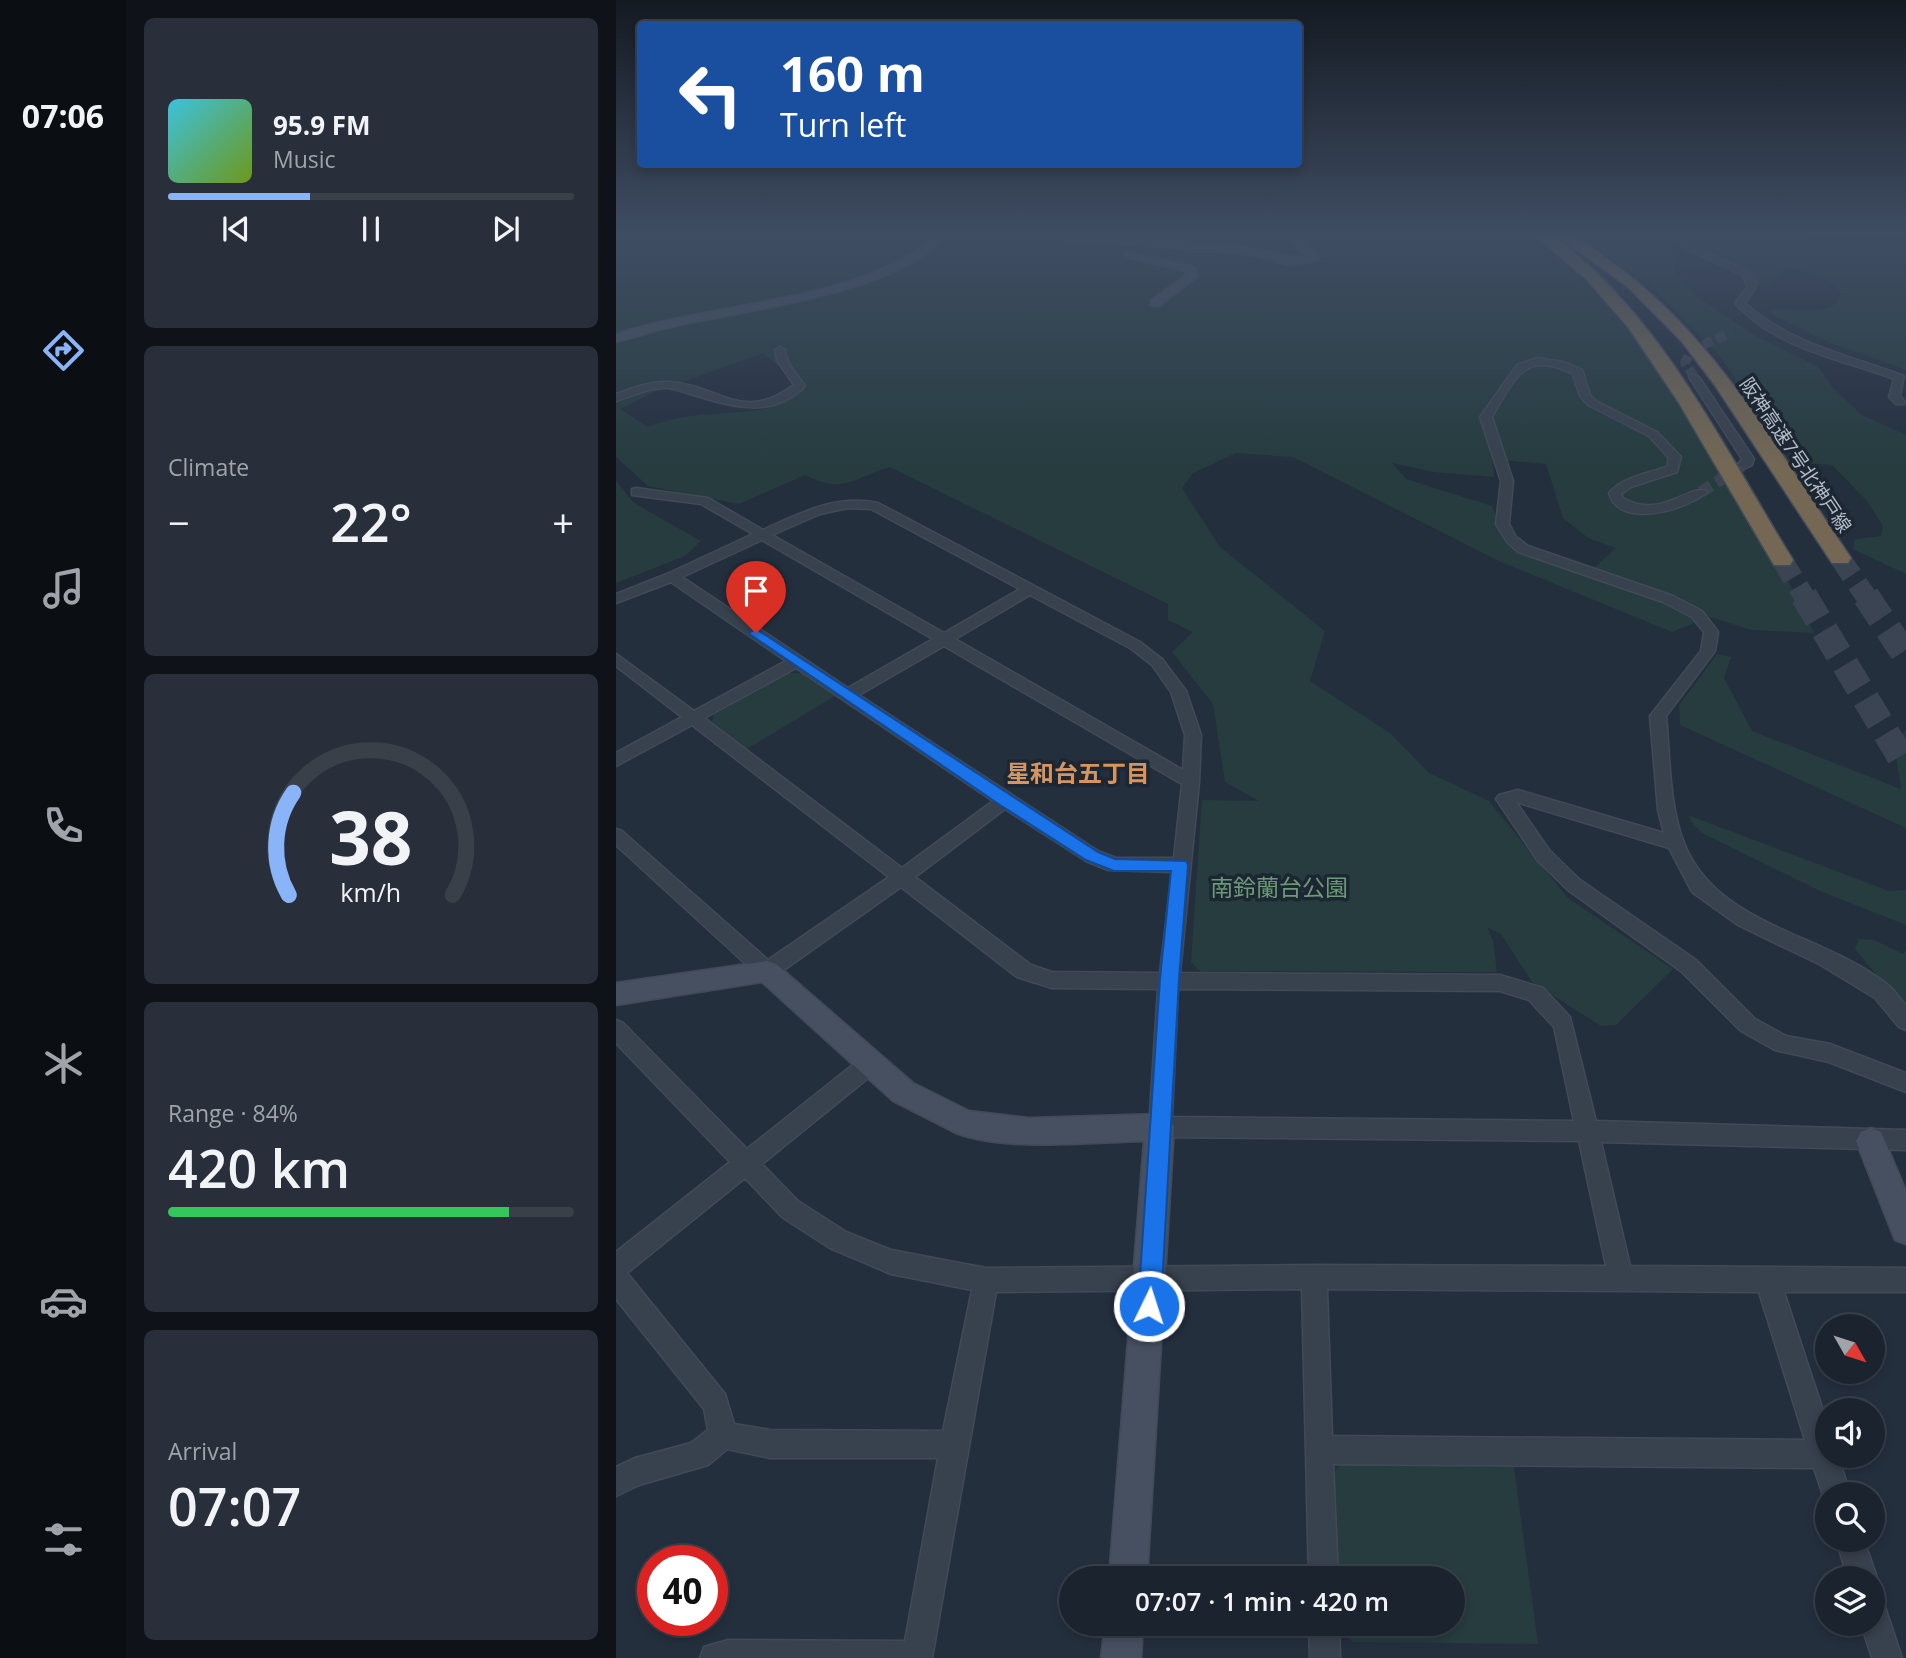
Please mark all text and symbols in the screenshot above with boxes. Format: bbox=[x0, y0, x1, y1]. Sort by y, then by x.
text: 160 m bbox=[780, 40, 925, 106]
icon: left bbox=[665, 49, 756, 140]
text: 07:06 bbox=[22, 94, 104, 137]
text: Turn left bbox=[780, 103, 906, 146]
text: 95.9 FM bbox=[273, 107, 371, 143]
text: Music bbox=[273, 143, 336, 175]
icon: previous bbox=[217, 210, 255, 248]
icon: pause bbox=[352, 210, 390, 248]
icon: next bbox=[487, 210, 525, 248]
icon: directions bbox=[39, 326, 88, 375]
street label: 阪神高速7号北神戸線 bbox=[1734, 372, 1858, 538]
text: Climate bbox=[168, 451, 249, 483]
text: 22° bbox=[330, 486, 412, 557]
text: − bbox=[168, 496, 190, 548]
text: + bbox=[552, 496, 574, 548]
pin bbox=[726, 561, 786, 633]
icon: music bbox=[39, 564, 88, 613]
icon: arrive bbox=[737, 572, 775, 610]
district label: 星和台五丁目 bbox=[1006, 756, 1150, 789]
text: 38 bbox=[329, 787, 413, 886]
icon: phone bbox=[39, 801, 88, 850]
park label: 南鈴蘭台公園 bbox=[1210, 871, 1348, 903]
text: km/h bbox=[341, 875, 401, 909]
icon: climate bbox=[39, 1039, 88, 1088]
text: Range · 84% bbox=[168, 1097, 298, 1129]
text: 420 km bbox=[168, 1132, 350, 1203]
position arrow bbox=[1112, 1269, 1186, 1343]
icon: car bbox=[39, 1277, 88, 1326]
north arrow bbox=[1815, 1314, 1885, 1384]
map controls bbox=[1815, 1314, 1885, 1636]
button: sound bbox=[1815, 1398, 1885, 1468]
text: Arrival bbox=[168, 1435, 237, 1467]
text: 07:07 bbox=[168, 1470, 301, 1541]
button: search bbox=[1815, 1482, 1885, 1552]
icon: filters bbox=[39, 1515, 88, 1564]
speed limit sign: 40 bbox=[637, 1545, 728, 1636]
button: layers bbox=[1815, 1566, 1885, 1636]
text: 07:07 · 1 min · 420 m bbox=[1135, 1583, 1389, 1619]

